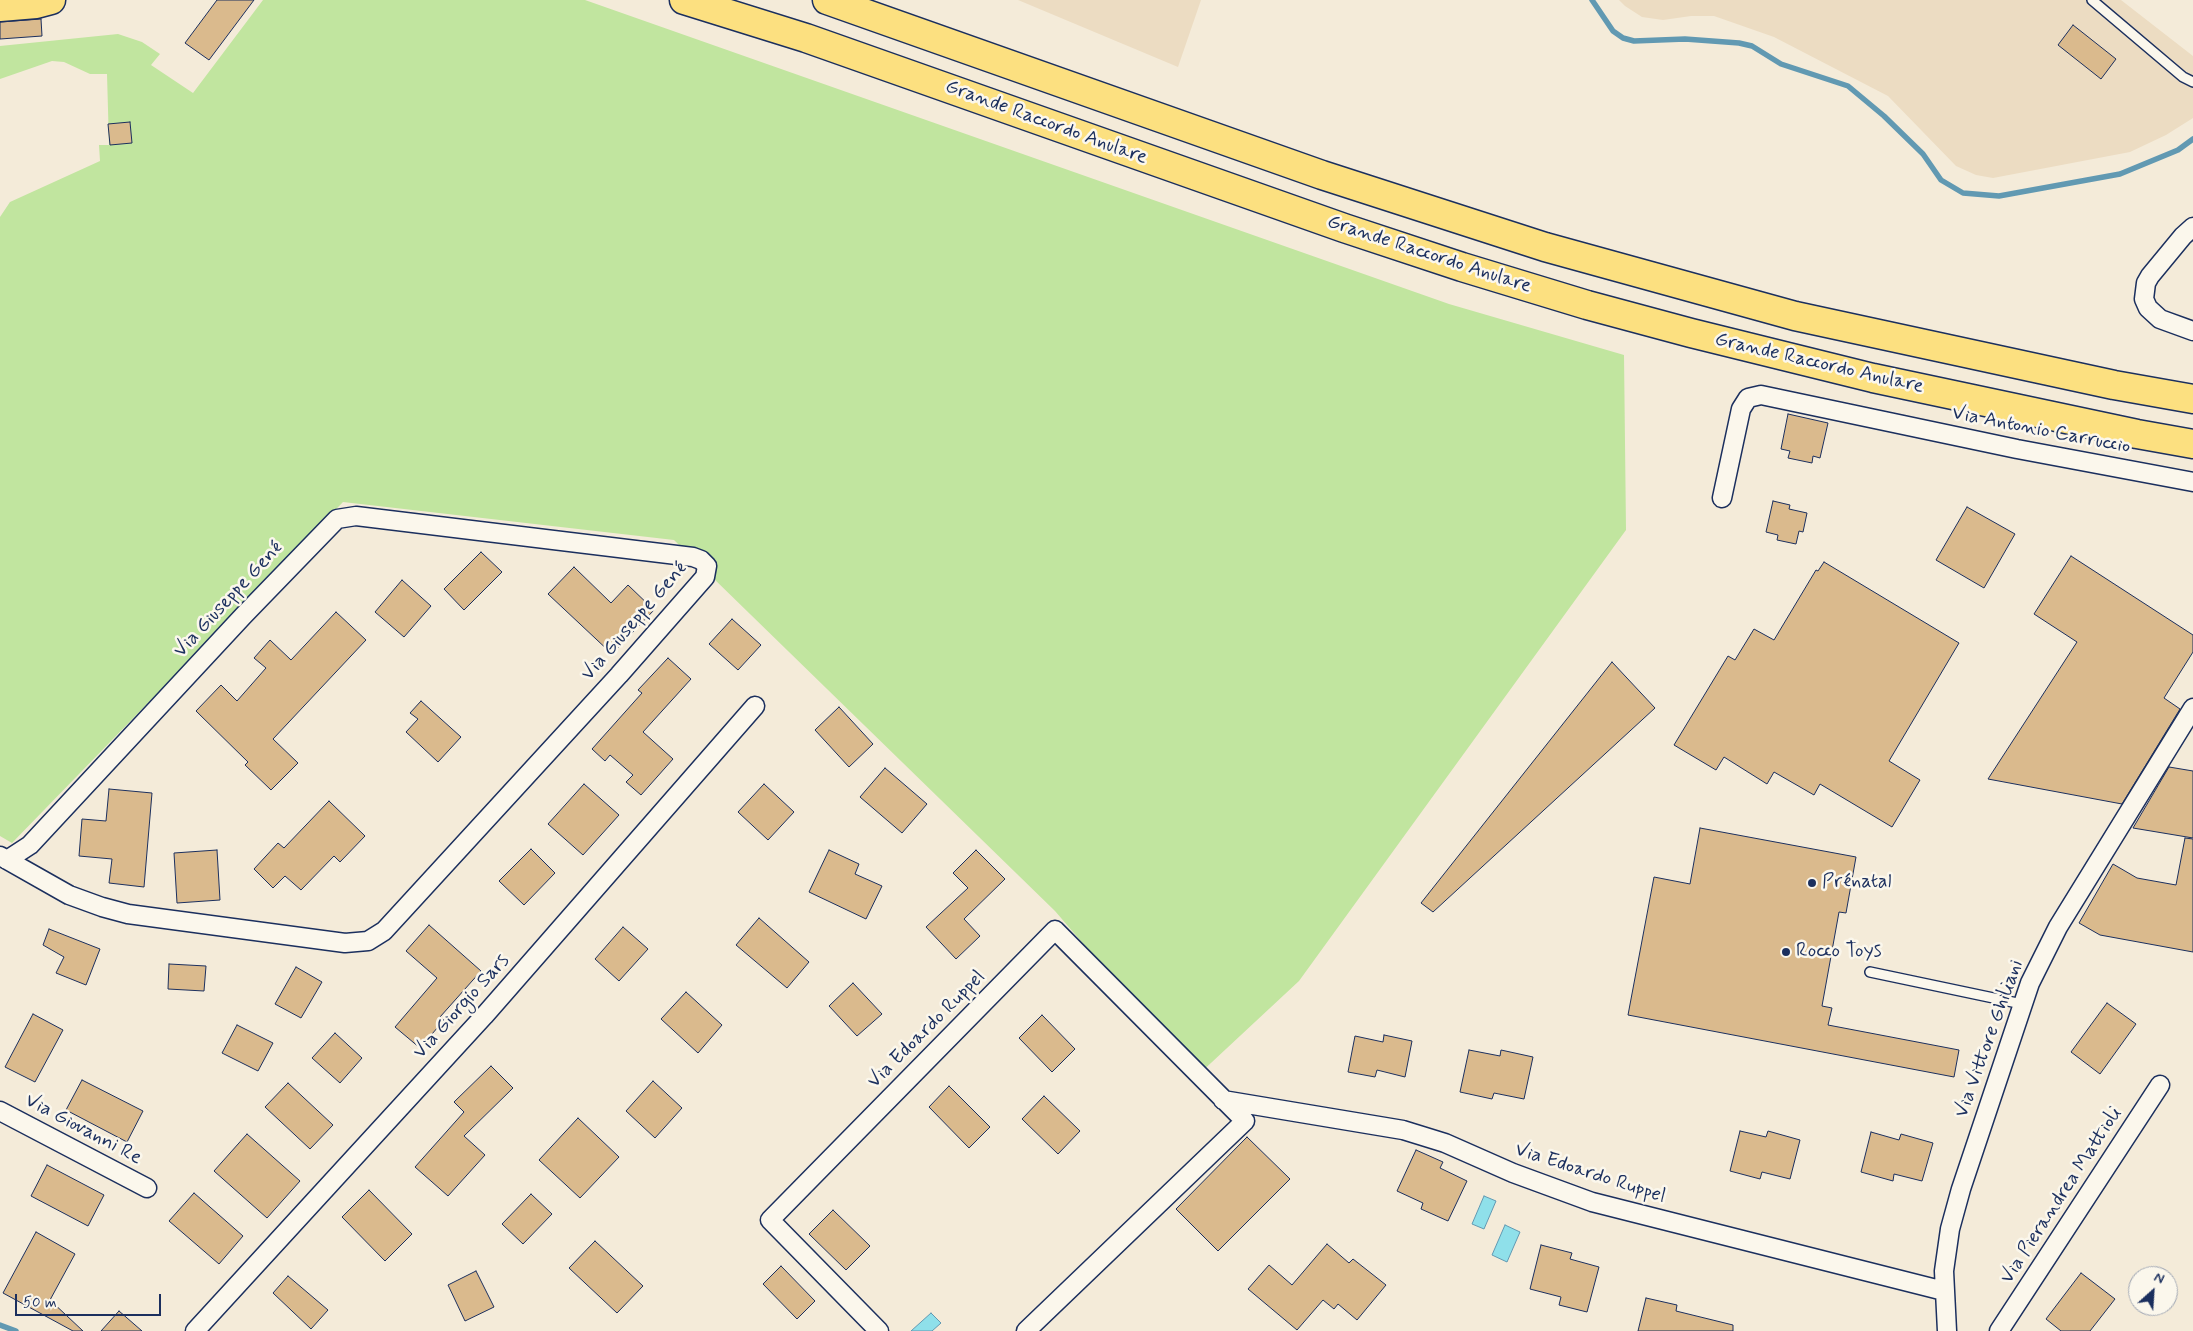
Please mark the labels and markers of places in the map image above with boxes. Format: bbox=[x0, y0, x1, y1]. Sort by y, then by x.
place label: Prénatal bbox=[1822, 871, 1892, 895]
marker: Prénatal bbox=[1806, 877, 1818, 889]
place label: Rocco Toys bbox=[1796, 940, 1882, 964]
marker: Rocco Toys bbox=[1780, 946, 1792, 958]

